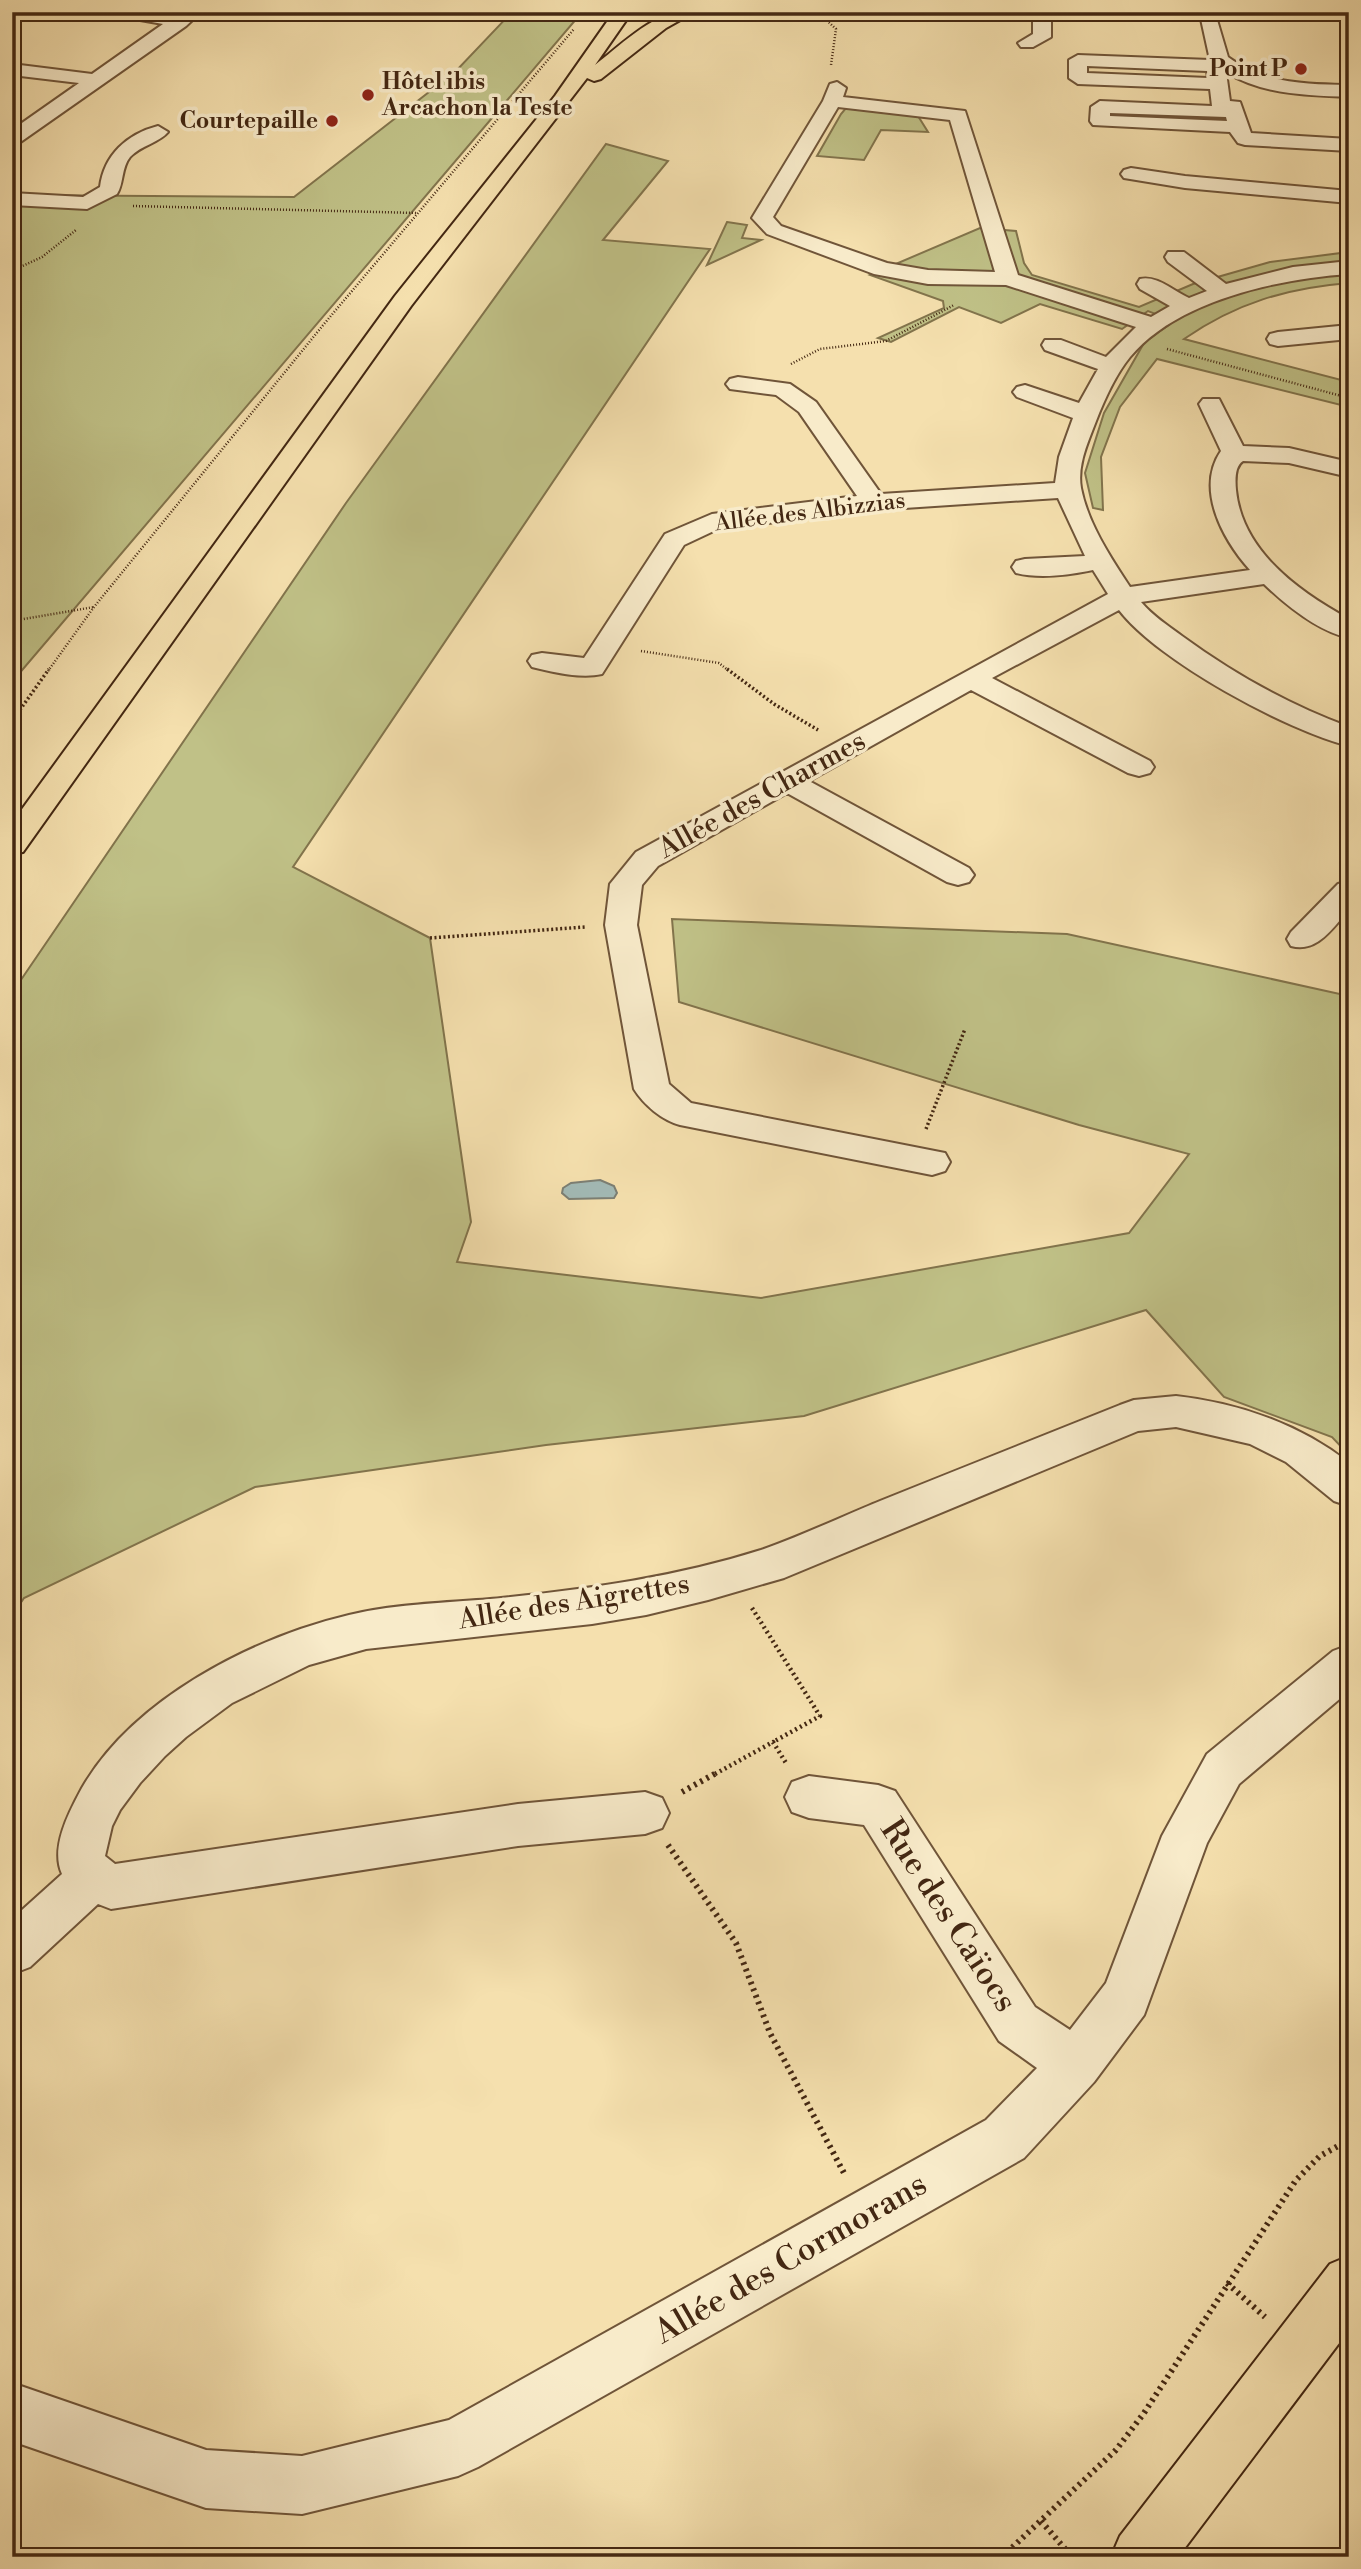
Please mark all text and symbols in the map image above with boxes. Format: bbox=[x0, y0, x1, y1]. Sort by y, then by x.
place label: Point P bbox=[1209, 55, 1287, 83]
marker: Point P bbox=[1293, 61, 1309, 77]
place label: Hôtel ibis Arcachon la Teste bbox=[381, 68, 573, 122]
marker: Hôtel ibis Arcachon la Teste bbox=[360, 87, 376, 103]
place label: Courtepaille bbox=[179, 107, 318, 135]
marker: Courtepaille bbox=[324, 113, 340, 129]
street label: Allée des Albizzias bbox=[712, 486, 907, 538]
street label: Allée des Charmes bbox=[651, 724, 872, 867]
street label: Allée des Aigrettes bbox=[455, 1566, 692, 1638]
street label: Rue des Caïocs bbox=[870, 1812, 1026, 2020]
street label: Allée des Cormorans bbox=[647, 2164, 934, 2354]

